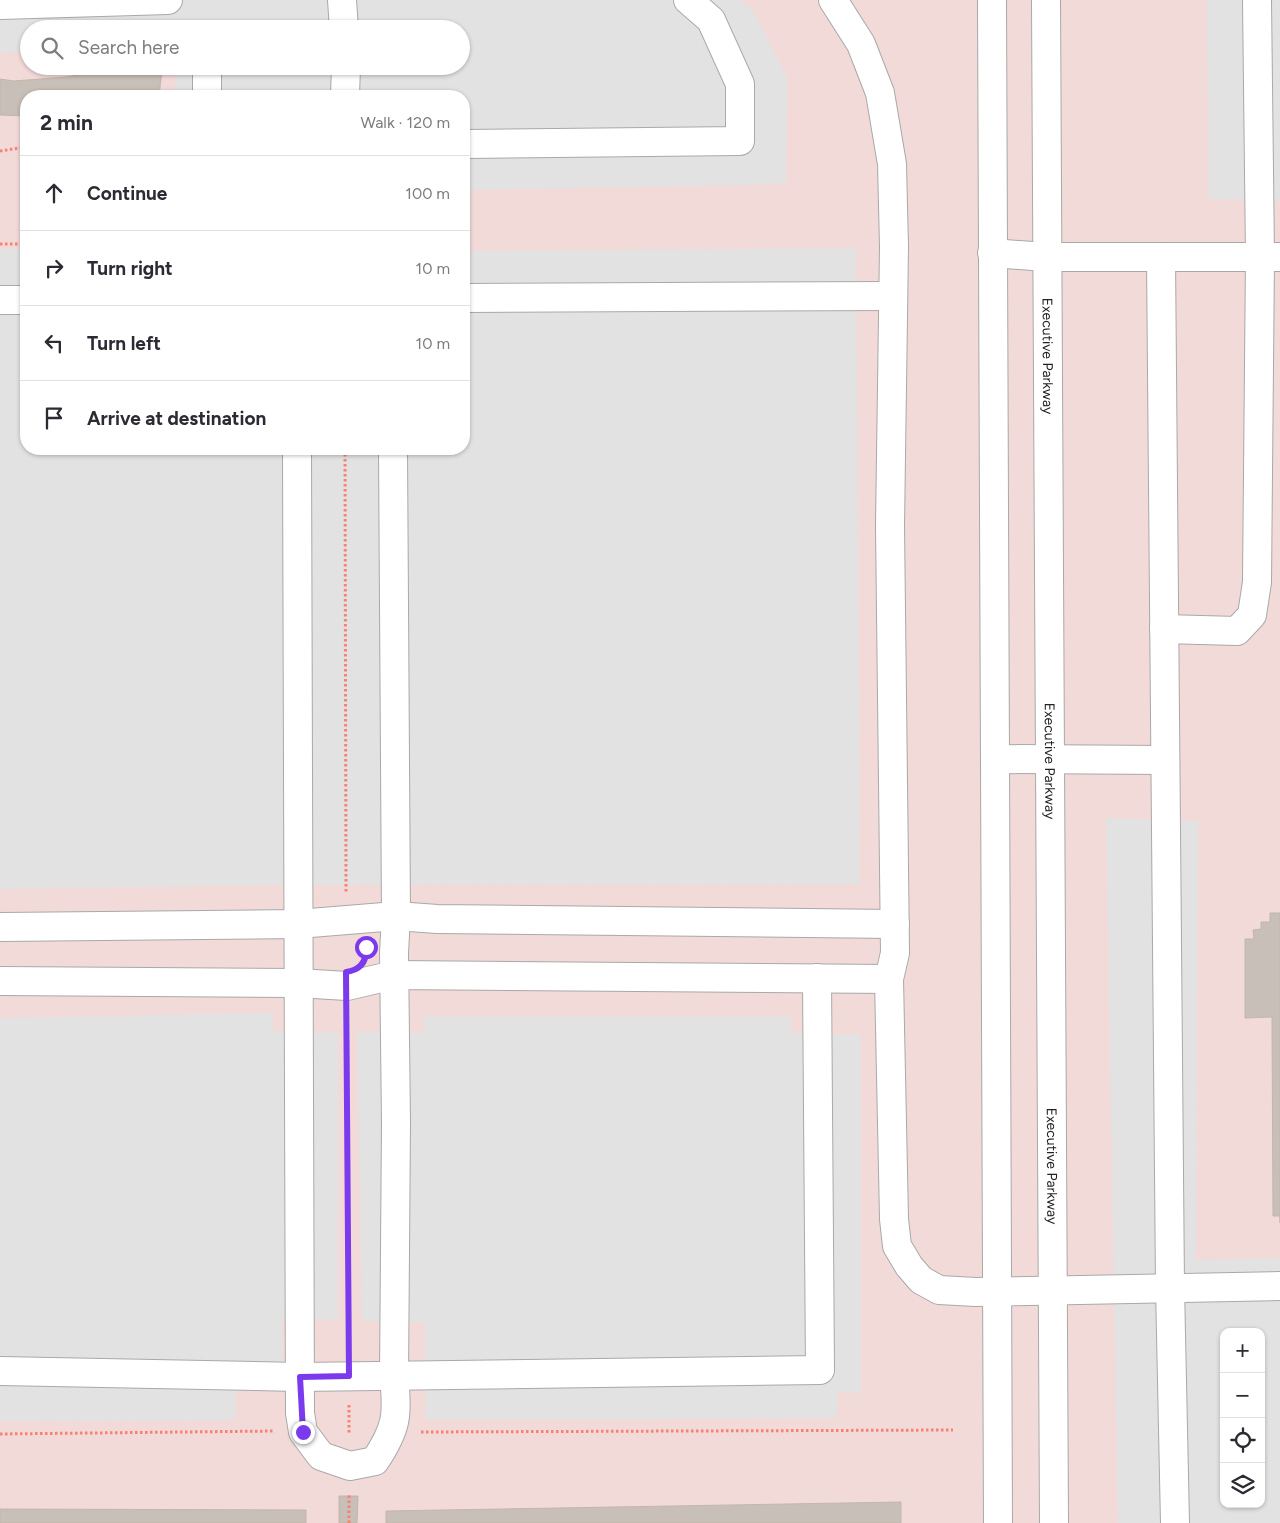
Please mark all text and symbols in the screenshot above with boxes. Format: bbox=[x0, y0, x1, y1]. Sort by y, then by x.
search box bbox=[20, 20, 470, 75]
icon: search bbox=[38, 34, 66, 62]
text: Search here bbox=[78, 36, 180, 59]
text: 2 min bbox=[40, 110, 93, 135]
text: Walk · 120 m bbox=[361, 113, 450, 132]
icon: ahead bbox=[40, 179, 68, 207]
text: Continue bbox=[87, 182, 167, 205]
text: 100 m bbox=[405, 184, 450, 203]
icon: right bbox=[40, 254, 68, 282]
text: Turn right bbox=[87, 257, 173, 280]
text: 10 m bbox=[416, 259, 450, 278]
street label: Executive Parkway bbox=[1039, 298, 1056, 415]
icon: left bbox=[40, 329, 68, 357]
text: Turn left bbox=[87, 332, 161, 355]
text: 10 m bbox=[416, 334, 450, 353]
icon: arrive bbox=[40, 404, 68, 432]
text: Arrive at destination bbox=[87, 407, 266, 430]
street label: Executive Parkway bbox=[1041, 703, 1058, 820]
route start bbox=[355, 936, 378, 959]
street label: Executive Parkway bbox=[1043, 1108, 1060, 1225]
map controls bbox=[1220, 1328, 1265, 1508]
button: + bbox=[1220, 1328, 1265, 1373]
button: − bbox=[1220, 1373, 1265, 1418]
button: locate bbox=[1220, 1418, 1265, 1463]
route end bbox=[292, 1421, 315, 1444]
button: layers bbox=[1220, 1463, 1265, 1508]

